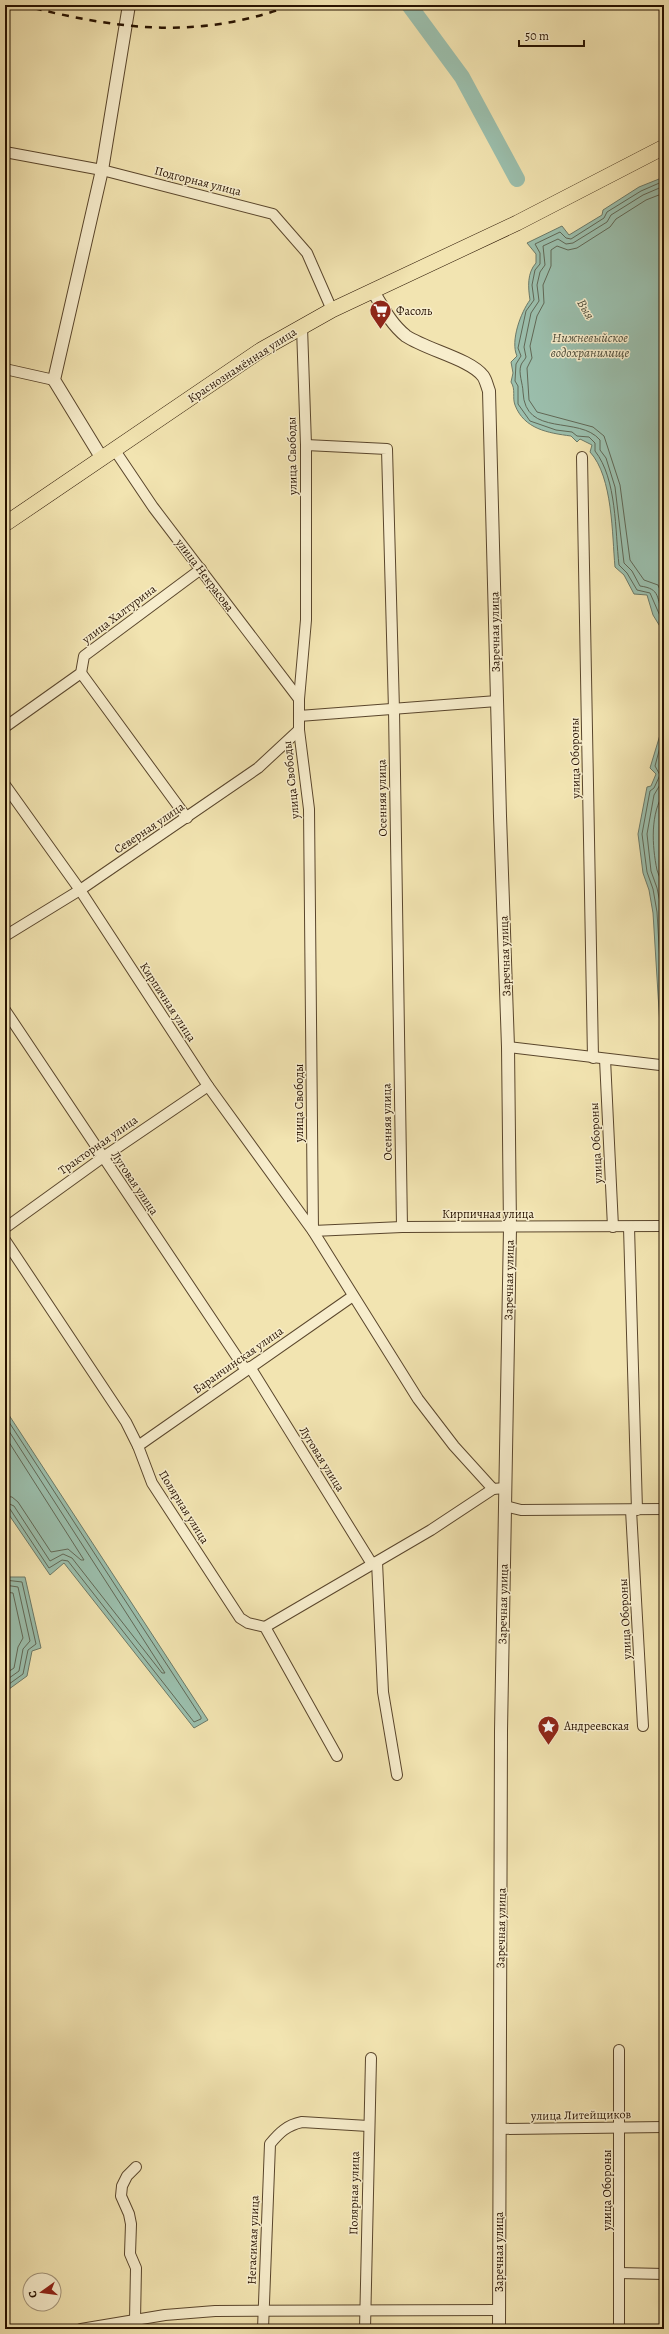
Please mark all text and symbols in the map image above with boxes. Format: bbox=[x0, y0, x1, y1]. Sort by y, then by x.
scale bar bbox=[519, 22, 584, 48]
text: 50 m bbox=[525, 28, 549, 44]
street label: Подгорная улица bbox=[153, 162, 244, 200]
water label: Выя bbox=[573, 296, 599, 322]
supermarket icon: Фасоль bbox=[367, 298, 393, 331]
place label: Фасоль bbox=[396, 303, 433, 319]
street label: Краснознамённая улица bbox=[184, 323, 300, 406]
water label: Нижневыйское водохранилище bbox=[551, 329, 630, 361]
street label: улица Свободы bbox=[283, 417, 301, 496]
street label: улица Некрасова bbox=[172, 534, 238, 615]
street label: улица Халтурина bbox=[78, 581, 160, 648]
street label: Заречная улица bbox=[486, 591, 504, 673]
street label: улица Обороны bbox=[566, 717, 584, 800]
street label: улица Свободы bbox=[279, 740, 303, 821]
street label: Осенняя улица bbox=[373, 759, 391, 837]
street label: Северная улица bbox=[111, 798, 188, 857]
street label: Заречная улица bbox=[496, 915, 514, 997]
street label: Кирпичная улица bbox=[136, 959, 200, 1045]
street label: улица Свободы bbox=[291, 1064, 307, 1143]
street label: Осенняя улица bbox=[378, 1083, 396, 1161]
street label: улица Обороны bbox=[586, 1102, 606, 1185]
street label: Тракторная улица bbox=[55, 1111, 141, 1178]
street label: Луговая улица bbox=[108, 1148, 163, 1219]
street label: Кирпичная улица bbox=[442, 1206, 534, 1222]
street label: Заречная улица bbox=[500, 1239, 518, 1321]
street label: Баранчинская улица bbox=[190, 1323, 287, 1397]
street label: Луговая улица bbox=[296, 1423, 349, 1495]
street label: Полярная улица bbox=[155, 1467, 213, 1547]
street label: Заречная улица bbox=[494, 1563, 512, 1645]
street label: улица Обороны bbox=[615, 1578, 635, 1661]
place icon: Андреевская bbox=[535, 1713, 561, 1746]
place label: Андреевская bbox=[563, 1718, 629, 1734]
street label: Заречная улица bbox=[492, 1887, 510, 1969]
street label: улица Литейщиков bbox=[530, 2106, 632, 2124]
street label: улица Обороны bbox=[599, 2149, 615, 2232]
street label: Полярная улица bbox=[345, 2151, 363, 2235]
street label: Негасимая улица bbox=[243, 2195, 263, 2285]
street label: Заречная улица bbox=[491, 2211, 507, 2292]
north arrow bbox=[22, 2272, 62, 2312]
text: С bbox=[25, 2289, 41, 2299]

